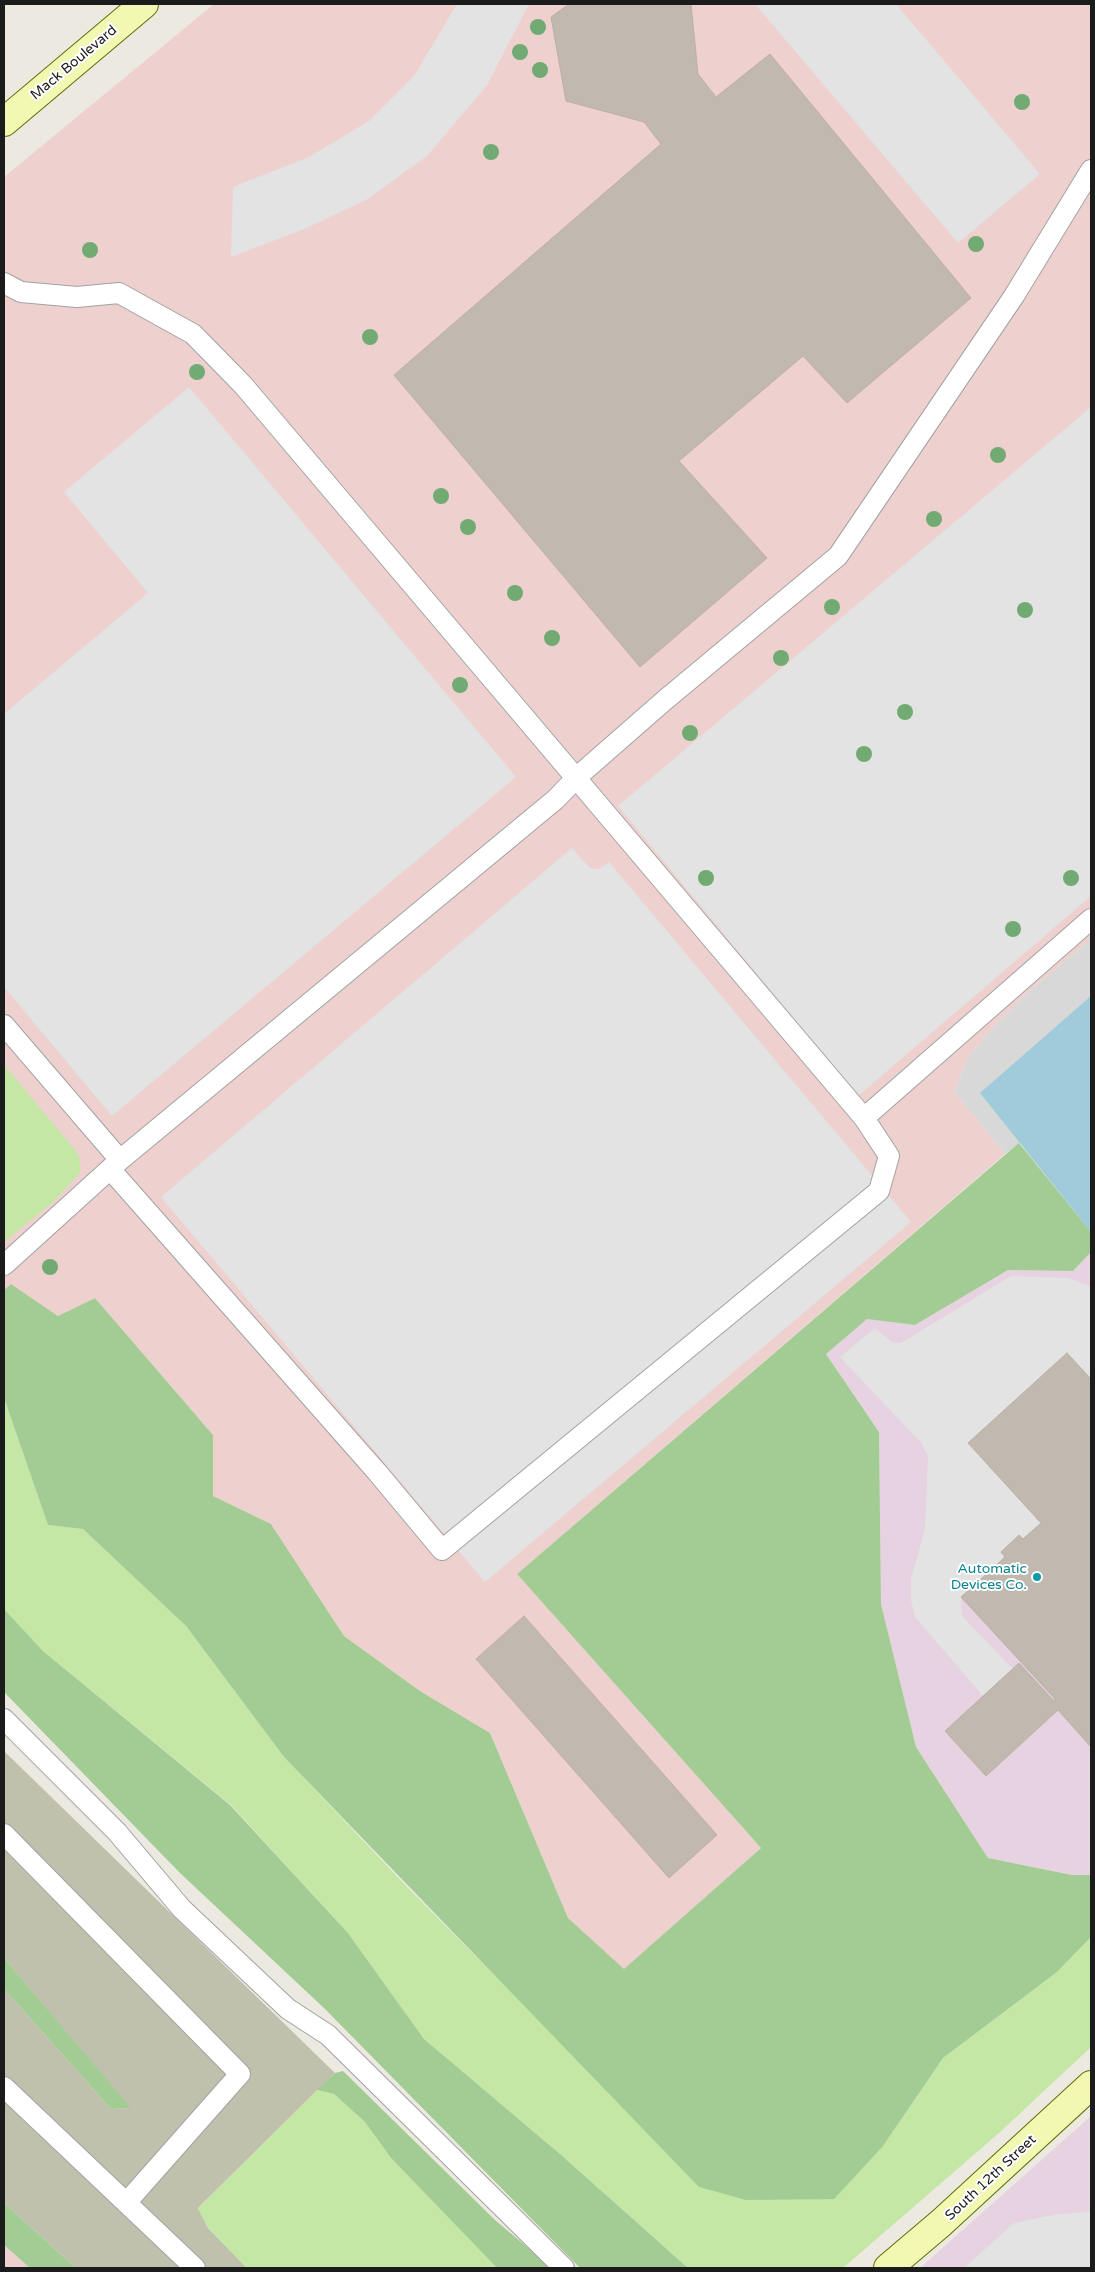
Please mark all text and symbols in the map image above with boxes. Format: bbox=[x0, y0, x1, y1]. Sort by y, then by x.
street label: Mack Boulevard bbox=[27, 22, 121, 104]
place label: Automatic Devices Co. bbox=[951, 1561, 1027, 1594]
marker: Automatic Devices Co. bbox=[1031, 1571, 1043, 1583]
street label: South 12th Street bbox=[942, 2132, 1040, 2224]

